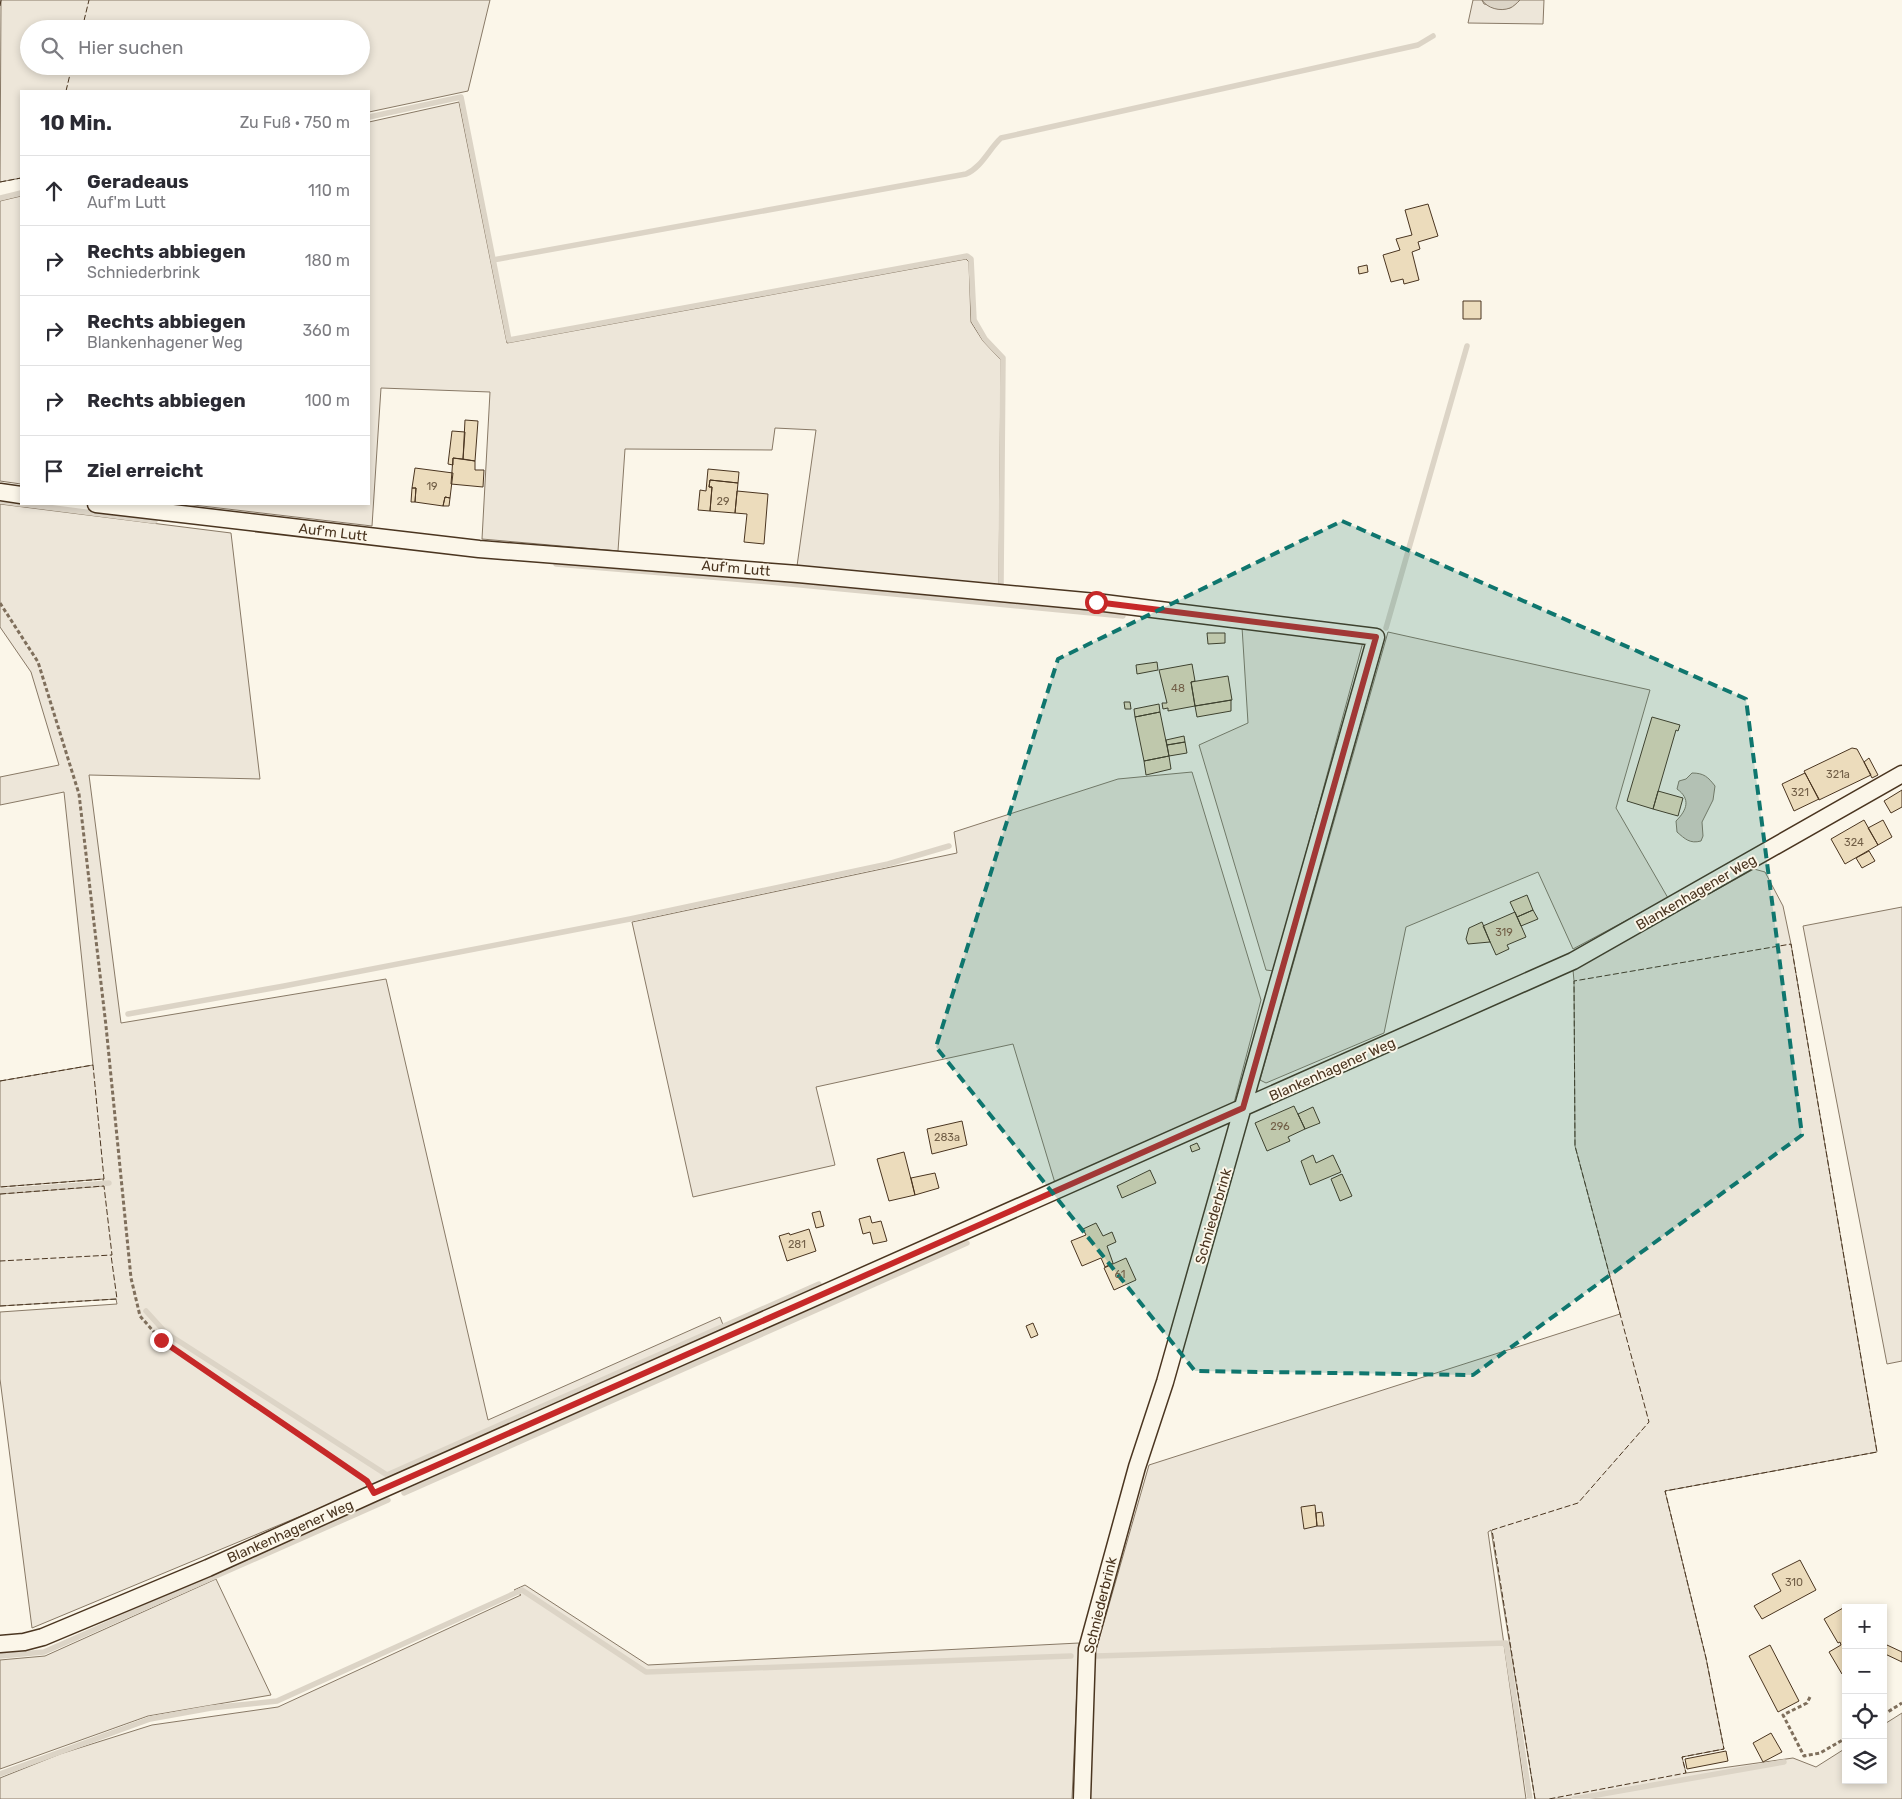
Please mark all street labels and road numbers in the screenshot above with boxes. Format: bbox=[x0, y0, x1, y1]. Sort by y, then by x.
street label: Auf'm Lutt bbox=[298, 520, 369, 545]
street label: Auf'm Lutt bbox=[701, 557, 772, 580]
street label: Blankenhagener Weg bbox=[1633, 851, 1760, 934]
street label: Blankenhagener Weg bbox=[1266, 1034, 1398, 1105]
street label: Schniederbrink bbox=[1192, 1166, 1235, 1266]
street label: Blankenhagener Weg bbox=[224, 1496, 356, 1567]
street label: Schniederbrink bbox=[1080, 1554, 1121, 1655]

